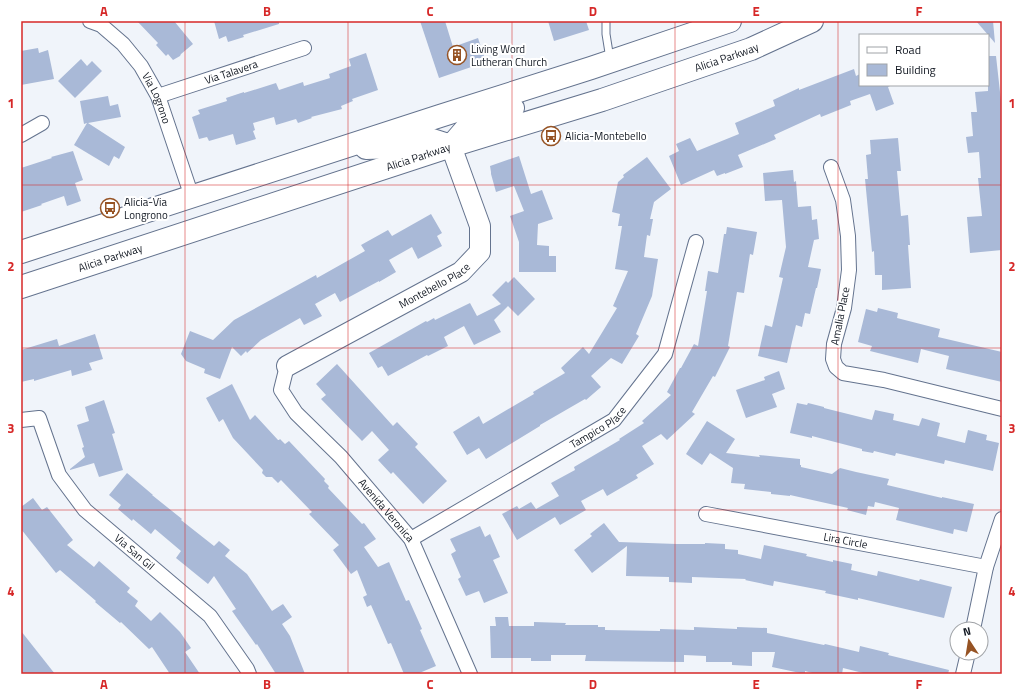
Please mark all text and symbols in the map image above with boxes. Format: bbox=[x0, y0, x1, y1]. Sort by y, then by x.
text: A bbox=[100, 1, 108, 21]
text: B bbox=[263, 1, 271, 21]
text: C bbox=[426, 1, 434, 21]
text: D bbox=[589, 1, 597, 21]
text: E bbox=[752, 1, 760, 21]
text: F bbox=[916, 1, 923, 21]
legend bbox=[859, 34, 989, 86]
street label: Alicia Parkway bbox=[692, 38, 762, 76]
text: Road bbox=[895, 40, 921, 59]
place label: Living Word Lutheran Church bbox=[471, 41, 547, 70]
building icon: Living Word Lutheran Church bbox=[446, 44, 468, 66]
street label: Via Talavera bbox=[202, 56, 260, 88]
text: Building bbox=[895, 60, 936, 79]
street label: Via Logrono bbox=[138, 69, 175, 126]
text: 1 bbox=[7, 93, 15, 113]
text: 1 bbox=[1008, 93, 1016, 113]
bus stop icon: Alicia-Montebello bbox=[540, 125, 562, 147]
place label: Alicia-Montebello bbox=[565, 128, 647, 144]
street label: Alicia Parkway bbox=[384, 139, 453, 175]
place label: Alicia-Via Longrono bbox=[124, 194, 168, 223]
bus stop icon: Alicia-Via Longrono bbox=[99, 197, 121, 219]
street label: Alicia Parkway bbox=[76, 239, 145, 276]
text: 2 bbox=[7, 256, 15, 276]
text: 2 bbox=[1008, 256, 1016, 276]
street label: Montebello Place bbox=[396, 259, 474, 312]
street label: Amalia Place bbox=[827, 285, 854, 346]
street label: Tampico Place bbox=[567, 402, 630, 452]
text: 3 bbox=[7, 418, 15, 438]
text: 3 bbox=[1008, 418, 1016, 438]
street label: Avenida Veronica bbox=[355, 475, 418, 546]
street label: Lira Circle bbox=[822, 528, 869, 552]
street label: Via San Gil bbox=[111, 530, 158, 574]
text: 4 bbox=[7, 581, 15, 601]
text: 4 bbox=[1008, 581, 1016, 601]
north arrow bbox=[949, 621, 989, 661]
text: N bbox=[962, 623, 972, 640]
text: A bbox=[100, 674, 108, 694]
text: B bbox=[263, 674, 271, 694]
text: C bbox=[426, 674, 434, 694]
text: D bbox=[589, 674, 597, 694]
text: E bbox=[752, 674, 760, 694]
text: F bbox=[916, 674, 923, 694]

